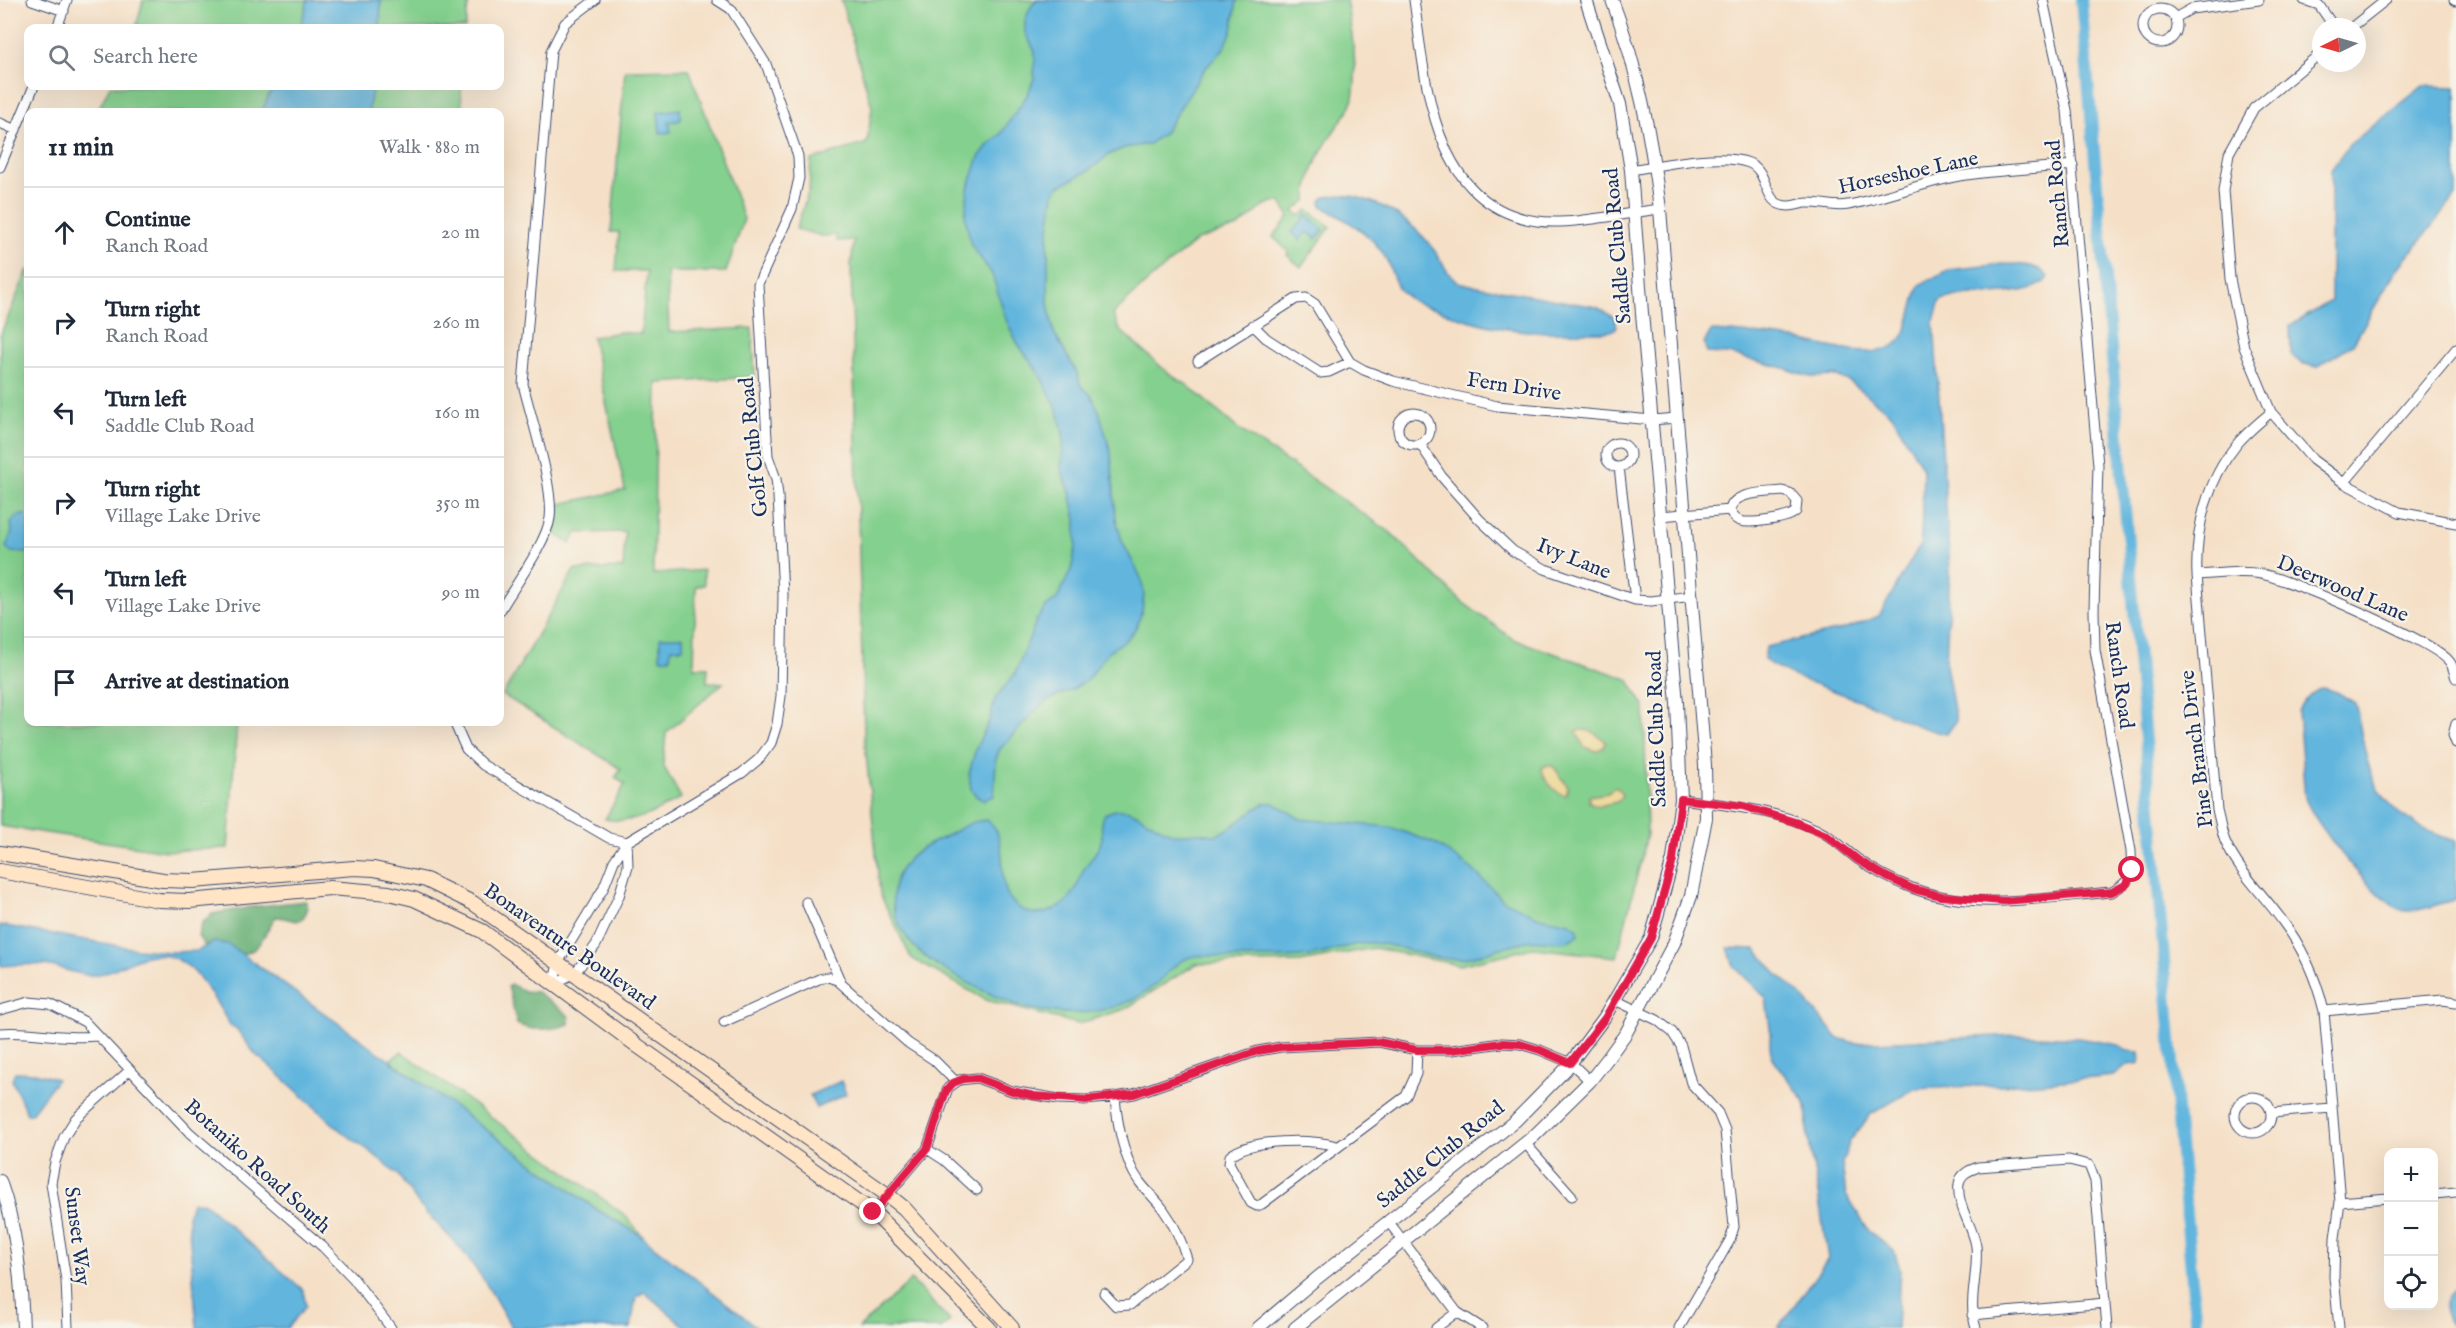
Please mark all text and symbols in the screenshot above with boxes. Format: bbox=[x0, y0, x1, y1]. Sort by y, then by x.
north arrow bbox=[2312, 18, 2366, 72]
search box bbox=[24, 24, 504, 90]
icon: search bbox=[45, 41, 78, 74]
text: Search here bbox=[93, 43, 198, 71]
text: 11 min bbox=[48, 131, 114, 164]
text: Walk · 880 m bbox=[379, 135, 480, 160]
street label: Ranch Road bbox=[2040, 138, 2077, 249]
street label: Horseshoe Lane bbox=[1836, 145, 1981, 201]
street label: Saddle Club Road bbox=[1598, 166, 1639, 325]
text: Continue bbox=[105, 206, 191, 234]
icon: ahead bbox=[48, 216, 81, 249]
text: 20 m bbox=[441, 220, 480, 245]
text: Ranch Road bbox=[105, 234, 208, 259]
text: Turn right bbox=[105, 296, 200, 324]
icon: right bbox=[48, 306, 81, 339]
text: 260 m bbox=[433, 310, 480, 335]
text: Ranch Road bbox=[105, 324, 208, 349]
street label: Fern Drive bbox=[1465, 367, 1563, 408]
street label: Golf Club Road bbox=[734, 375, 775, 518]
text: Turn left bbox=[105, 386, 187, 414]
icon: left bbox=[48, 396, 81, 429]
text: 160 m bbox=[434, 400, 480, 425]
text: Saddle Club Road bbox=[105, 414, 254, 439]
text: Turn right bbox=[105, 476, 200, 504]
icon: right bbox=[48, 486, 81, 519]
text: 350 m bbox=[436, 490, 480, 515]
text: Village Lake Drive bbox=[105, 504, 261, 529]
street label: Ivy Lane bbox=[1532, 532, 1615, 587]
street label: Deerwood Lane bbox=[2272, 549, 2413, 629]
text: Turn left bbox=[105, 566, 187, 594]
icon: left bbox=[48, 576, 81, 609]
text: 90 m bbox=[442, 580, 480, 605]
text: Village Lake Drive bbox=[105, 594, 261, 619]
street label: Ranch Road bbox=[2098, 620, 2140, 732]
street label: Saddle Club Road bbox=[1641, 649, 1674, 808]
icon: arrive bbox=[48, 666, 81, 699]
text: Arrive at destination bbox=[105, 668, 289, 696]
street label: Pine Branch Drive bbox=[2174, 668, 2221, 829]
route start bbox=[2118, 856, 2144, 882]
street label: Bonaventure Boulevard bbox=[478, 878, 661, 1017]
street label: Botaniko Road South bbox=[178, 1094, 336, 1240]
street label: Saddle Club Road bbox=[1371, 1095, 1511, 1215]
map controls bbox=[2384, 1148, 2438, 1310]
button: + bbox=[2384, 1148, 2438, 1202]
street label: Sunset Way bbox=[57, 1185, 96, 1288]
route end bbox=[859, 1198, 885, 1224]
button: − bbox=[2384, 1202, 2438, 1256]
button: locate bbox=[2384, 1256, 2438, 1310]

